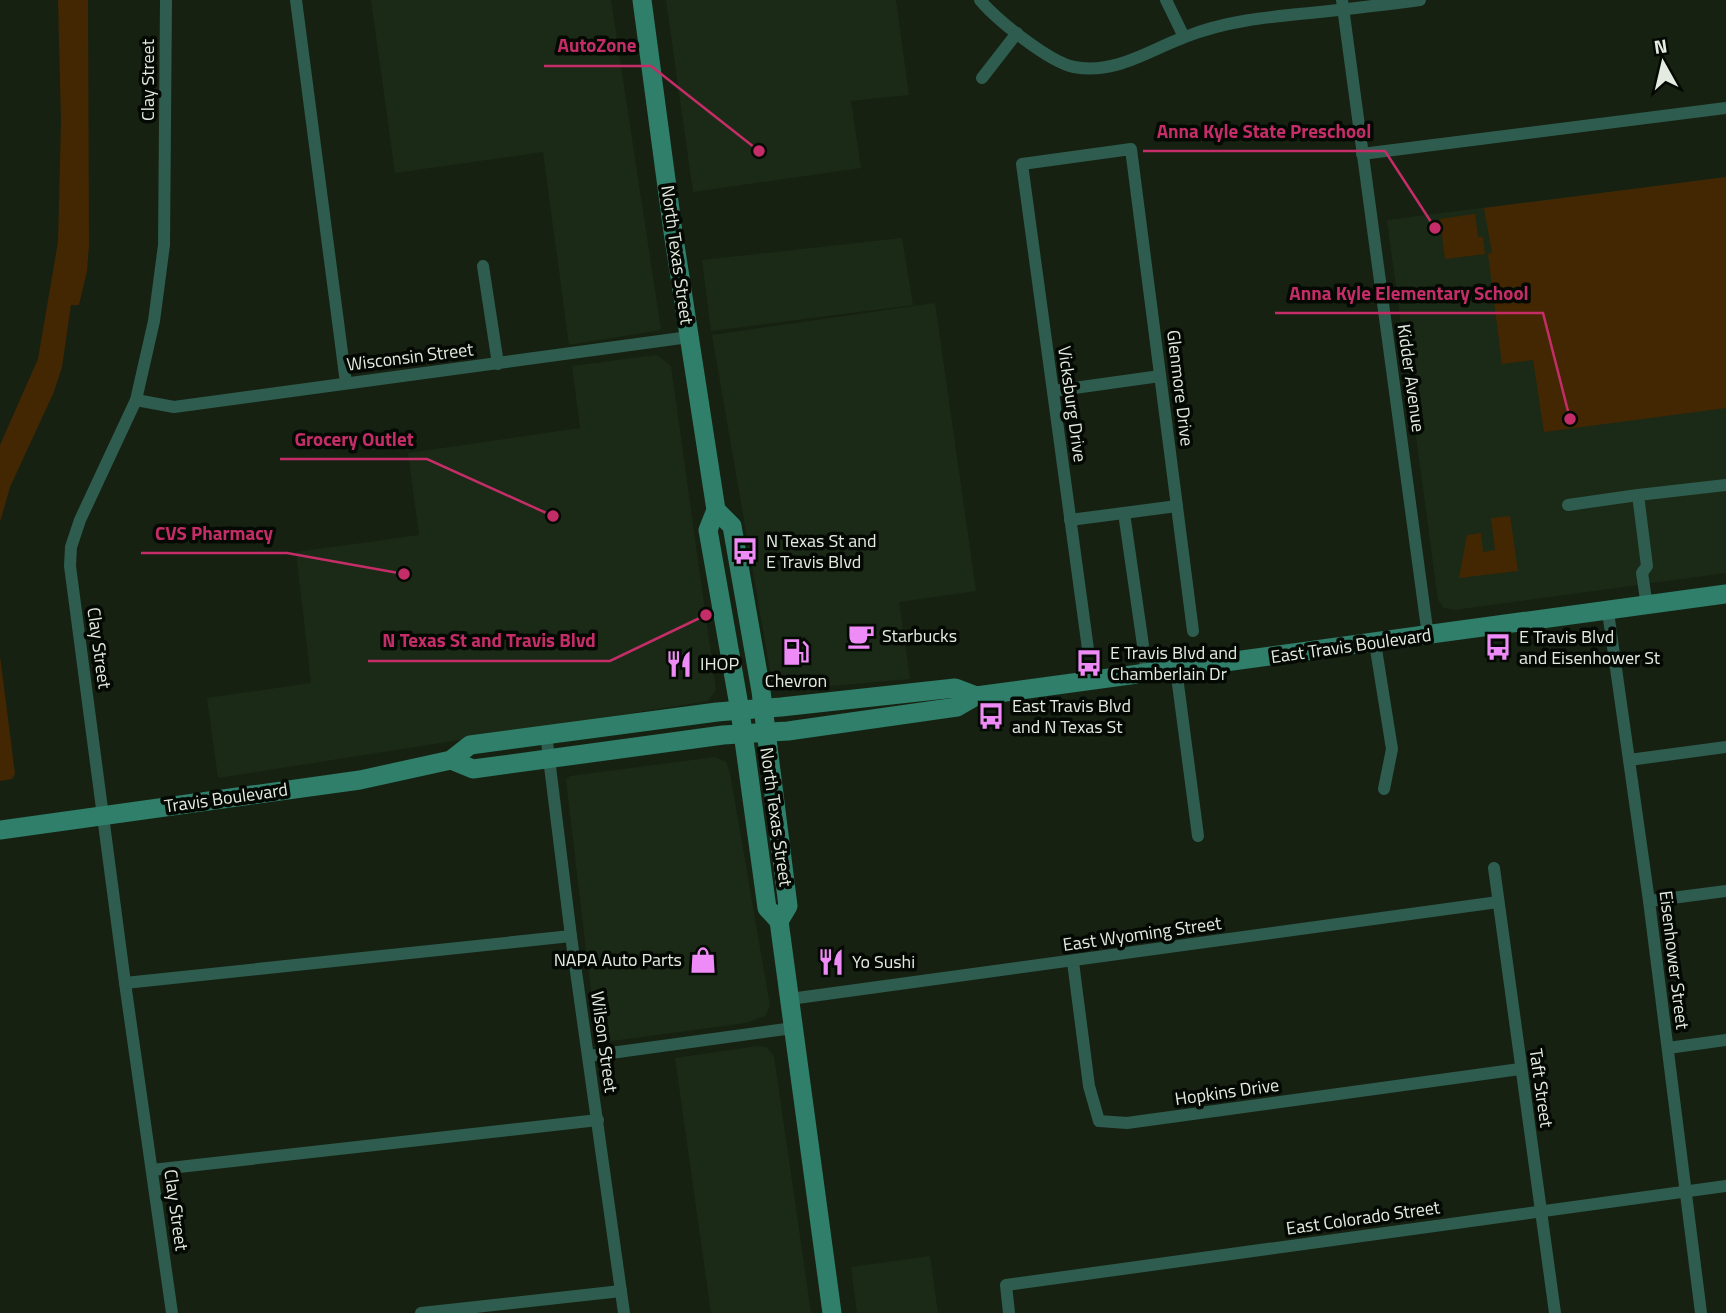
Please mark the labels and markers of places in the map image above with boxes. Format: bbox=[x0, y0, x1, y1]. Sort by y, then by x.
callout: AutoZone bbox=[544, 26, 651, 66]
callout: Anna Kyle State Preschool bbox=[1143, 111, 1385, 151]
callout: Anna Kyle Elementary School bbox=[1275, 273, 1543, 313]
callout: Grocery Outlet bbox=[280, 419, 427, 459]
callout: CVS Pharmacy bbox=[141, 513, 287, 553]
place label: N Texas St and E Travis Blvd bbox=[766, 527, 876, 575]
bus stop icon: N Texas St and E Travis Blvd bbox=[730, 536, 760, 566]
callout: N Texas St and Travis Blvd bbox=[368, 621, 610, 661]
cafe icon: Starbucks bbox=[846, 621, 876, 651]
place label: Starbucks bbox=[882, 622, 957, 649]
place label: E Travis Blvd and Eisenhower St bbox=[1519, 623, 1661, 671]
bus stop icon: E Travis Blvd and Eisenhower St bbox=[1483, 632, 1513, 662]
fuel station icon: Chevron bbox=[781, 637, 811, 667]
place label: E Travis Blvd and Chamberlain Dr bbox=[1110, 639, 1237, 687]
bus stop icon: E Travis Blvd and Chamberlain Dr bbox=[1074, 648, 1104, 678]
restaurant icon: IHOP bbox=[664, 649, 694, 679]
place label: IHOP bbox=[700, 650, 739, 677]
place label: Chevron bbox=[765, 667, 827, 694]
place label: East Travis Blvd and N Texas St bbox=[1012, 692, 1131, 740]
bus stop icon: East Travis Blvd and N Texas St bbox=[976, 701, 1006, 731]
shop icon: NAPA Auto Parts bbox=[688, 945, 718, 975]
place label: NAPA Auto Parts bbox=[554, 946, 682, 973]
restaurant icon: Yo Sushi bbox=[816, 947, 846, 977]
place label: Yo Sushi bbox=[852, 948, 915, 975]

